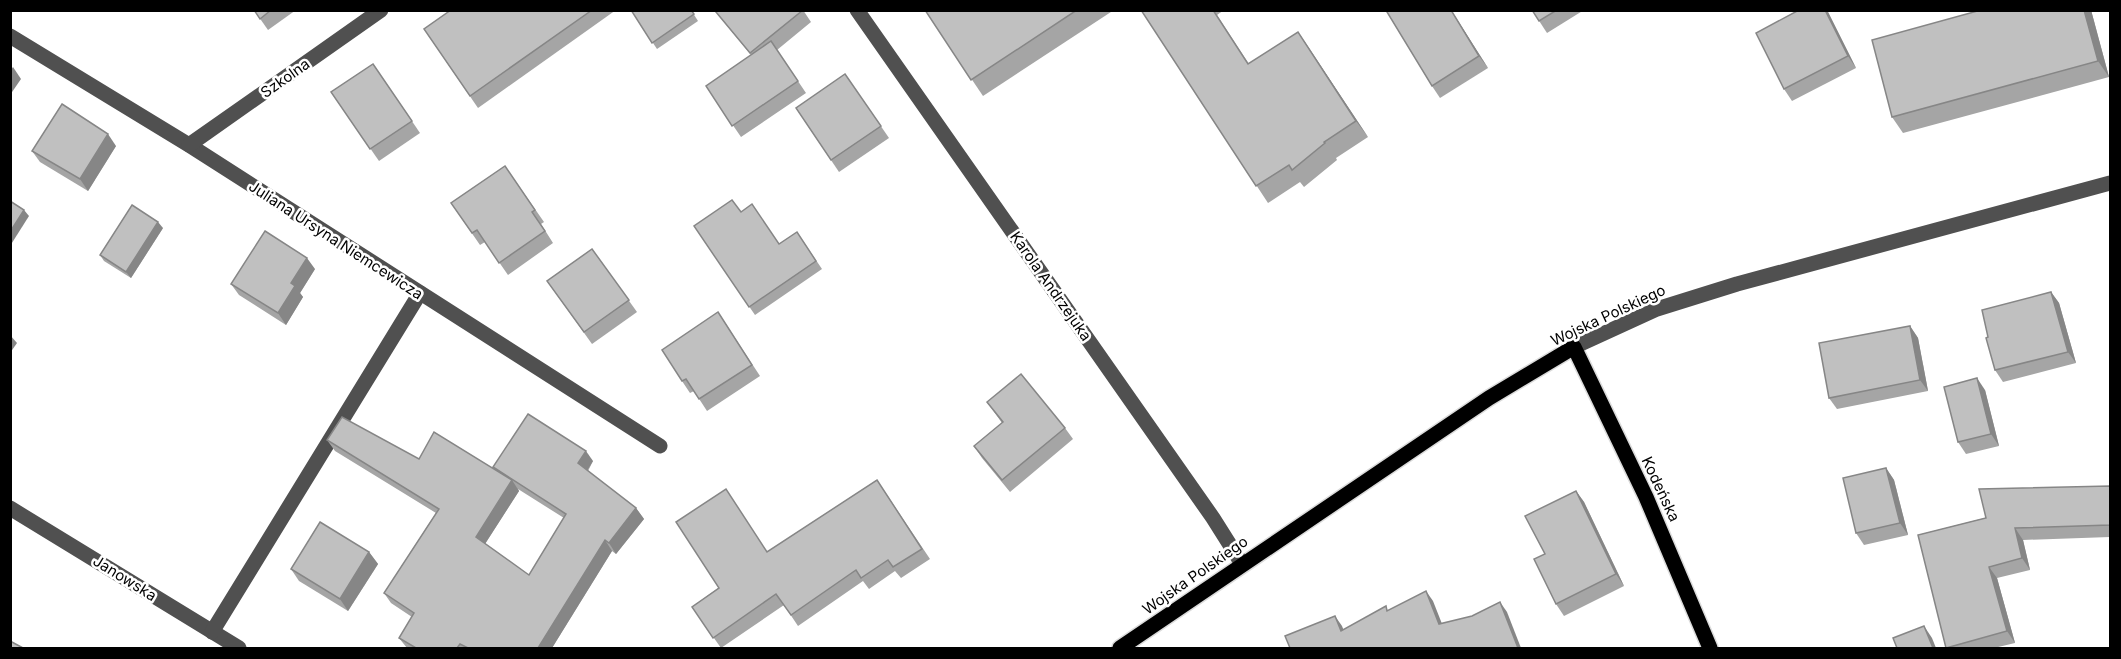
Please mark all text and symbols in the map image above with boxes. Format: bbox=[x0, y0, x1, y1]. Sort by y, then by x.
street label: Szkolna bbox=[257, 54, 313, 102]
street label: Juliana Ursyna Niemcewicza bbox=[245, 176, 427, 304]
street label: Karola Andrzejuka bbox=[1006, 228, 1096, 344]
street label: Wojska Polskiego bbox=[1548, 280, 1668, 350]
street label: Kodeńska bbox=[1638, 453, 1684, 525]
street label: Wojska Polskiego bbox=[1139, 532, 1251, 618]
street label: Janowska bbox=[90, 551, 160, 605]

